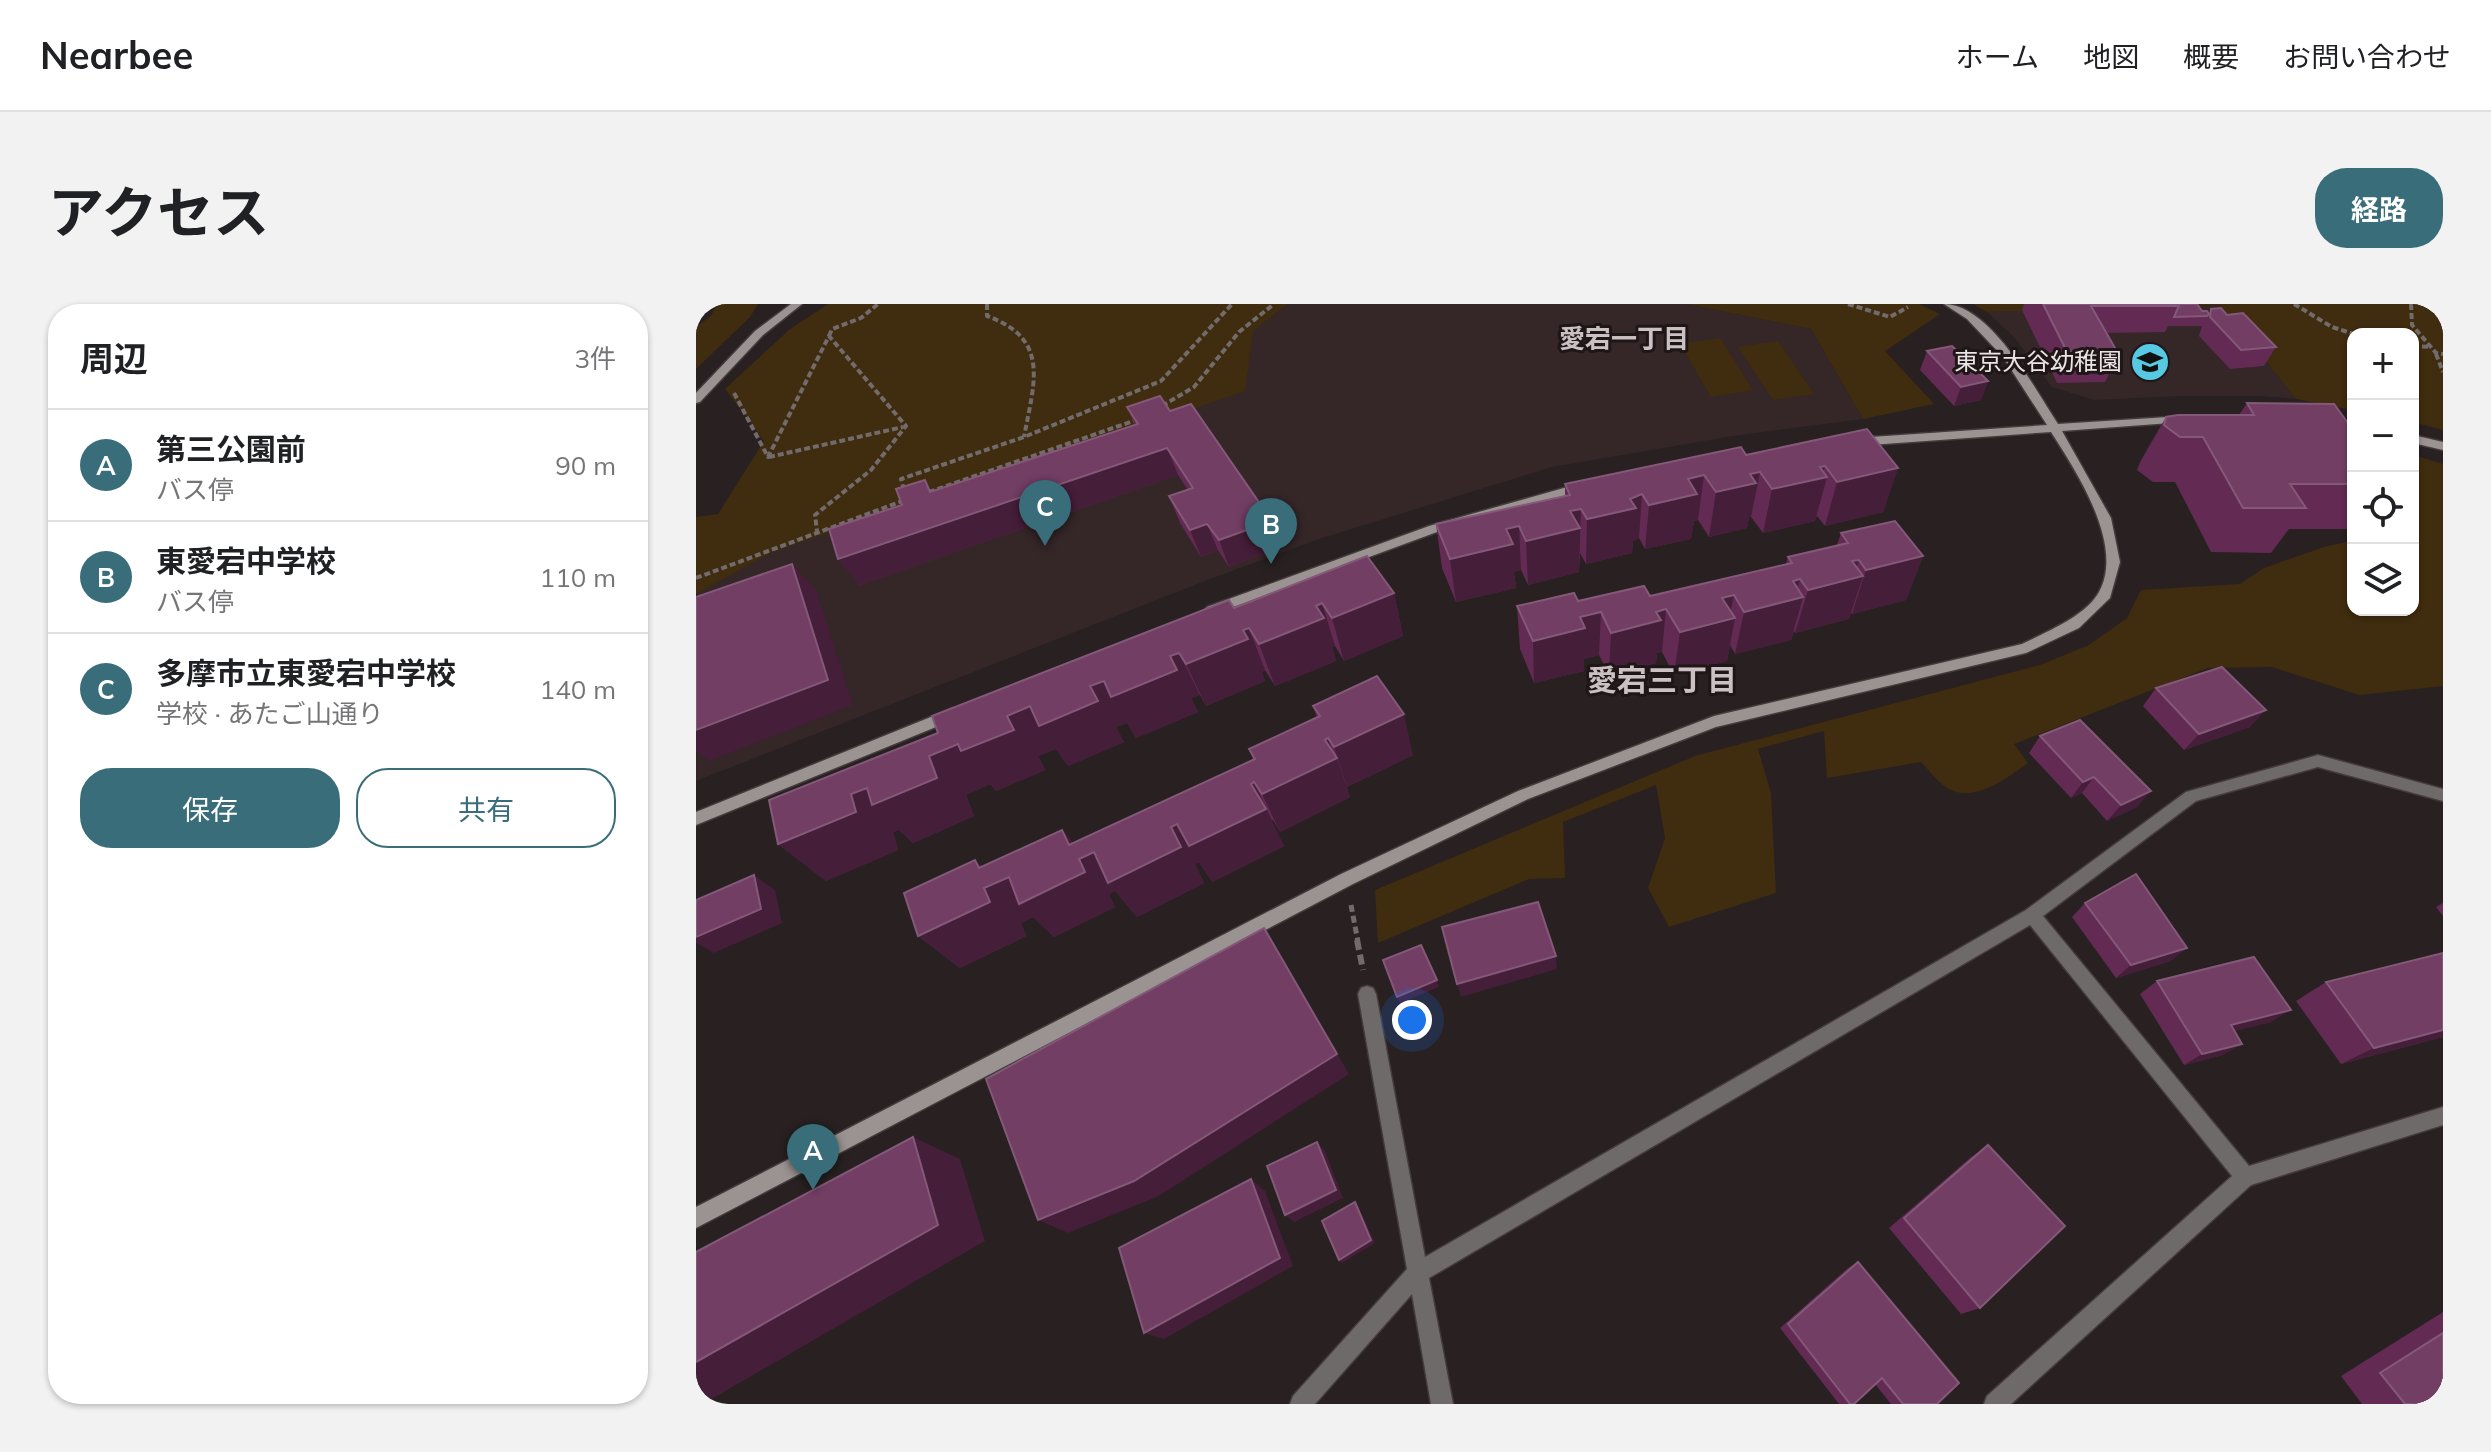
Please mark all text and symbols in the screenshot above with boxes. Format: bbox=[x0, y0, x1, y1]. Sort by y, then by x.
text: Nearbee bbox=[40, 31, 193, 79]
text: ホーム bbox=[1956, 39, 2039, 74]
text: 地図 bbox=[2083, 39, 2139, 74]
text: 概要 bbox=[2183, 39, 2239, 74]
text: お問い合わせ bbox=[2283, 39, 2451, 74]
button: 経路 bbox=[2315, 168, 2443, 248]
text: アクセス bbox=[48, 177, 269, 247]
district label: 愛宕一丁目 bbox=[1559, 322, 1689, 355]
map controls bbox=[2347, 328, 2419, 616]
button: + bbox=[2347, 328, 2419, 400]
text: 周辺 bbox=[80, 337, 148, 380]
school or university icon: 東京大谷幼稚園 bbox=[2129, 341, 2171, 383]
text: 3件 bbox=[574, 342, 616, 375]
place label: 東京大谷幼稚園 bbox=[1954, 346, 2122, 376]
button: − bbox=[2347, 400, 2419, 472]
text: 第三公園前 bbox=[156, 430, 306, 468]
text: A bbox=[96, 449, 116, 482]
text: 90 m bbox=[555, 449, 616, 482]
button: locate bbox=[2347, 472, 2419, 544]
text: バス停 bbox=[156, 473, 234, 506]
pin: C bbox=[1019, 480, 1071, 546]
pin: B bbox=[1245, 498, 1297, 564]
text: 東愛宕中学校 bbox=[156, 542, 336, 580]
button: layers bbox=[2347, 544, 2419, 616]
text: B bbox=[97, 561, 115, 594]
text: 110 m bbox=[540, 561, 616, 594]
text: バス停 bbox=[156, 585, 234, 618]
text: 多摩市立東愛宕中学校 bbox=[156, 654, 456, 692]
district label: 愛宕三丁目 bbox=[1587, 661, 1737, 699]
text: C bbox=[97, 673, 115, 706]
text: 140 m bbox=[540, 673, 616, 706]
text: 学校 · あたご山通り bbox=[156, 697, 384, 730]
button: 保存 bbox=[80, 768, 340, 848]
button: 共有 bbox=[356, 768, 616, 848]
your location bbox=[1392, 1000, 1432, 1040]
pin: A bbox=[787, 1124, 839, 1190]

